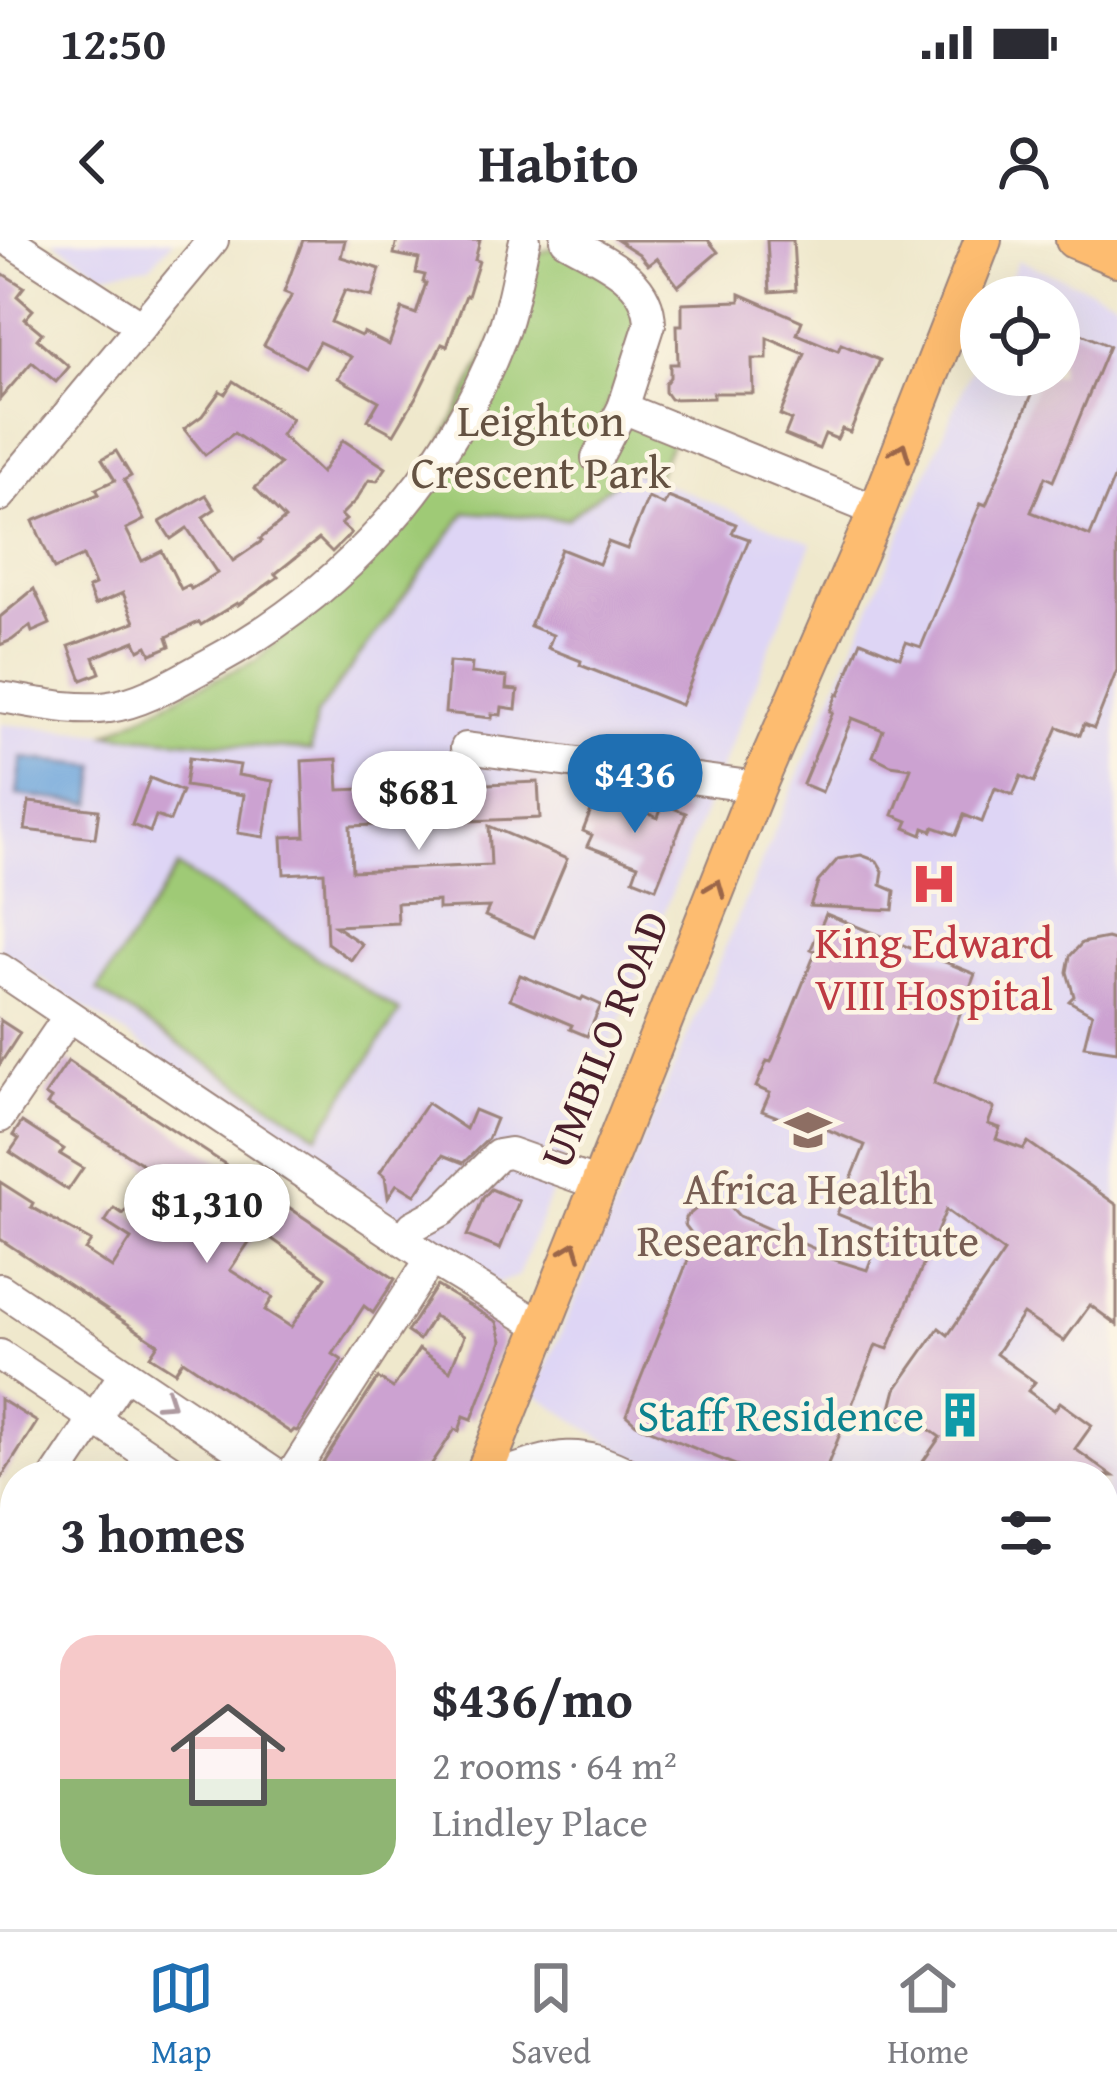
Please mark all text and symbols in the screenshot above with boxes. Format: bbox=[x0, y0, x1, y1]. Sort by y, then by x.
text: 12:50 bbox=[60, 10, 166, 75]
text: Habito bbox=[478, 123, 639, 202]
icon: back bbox=[60, 129, 126, 195]
icon: person bbox=[991, 129, 1057, 195]
map controls bbox=[960, 276, 1080, 396]
button: locate bbox=[960, 276, 1080, 396]
park label: Leighton Crescent Park bbox=[411, 387, 671, 504]
one-way arrow bbox=[886, 442, 911, 463]
pin: $436 bbox=[564, 734, 706, 836]
text: $436 bbox=[595, 744, 675, 801]
pin: $681 bbox=[348, 751, 490, 853]
text: $681 bbox=[379, 761, 459, 818]
hospital icon: King Edward VIII Hospital bbox=[909, 859, 959, 909]
one-way arrow bbox=[702, 878, 726, 899]
street label: UMBILO ROAD bbox=[523, 901, 685, 1177]
place label: King Edward VIII Hospital bbox=[815, 909, 1053, 1026]
school or university icon: Africa Health Research Institute bbox=[783, 1105, 833, 1155]
place label: Africa Health Research Institute bbox=[637, 1155, 979, 1272]
pin: $1,310 bbox=[109, 1164, 305, 1266]
text: $1,310 bbox=[151, 1174, 263, 1231]
one-way arrow bbox=[558, 1241, 583, 1262]
place label: Staff Residence bbox=[637, 1382, 924, 1447]
one-way arrow bbox=[153, 1387, 175, 1409]
building icon: Staff Residence bbox=[935, 1390, 985, 1440]
text: 3 homes bbox=[60, 1496, 246, 1571]
icon: filters bbox=[993, 1500, 1059, 1566]
text: $436/mo bbox=[432, 1661, 633, 1736]
icon: home bbox=[156, 1683, 300, 1827]
text: 2 rooms · 64 m² bbox=[432, 1736, 677, 1793]
text: Lindley Place bbox=[432, 1793, 648, 1850]
tab: Map bbox=[148, 1955, 214, 2075]
tab: Saved bbox=[511, 1955, 591, 2075]
tab: Home bbox=[887, 1955, 969, 2075]

